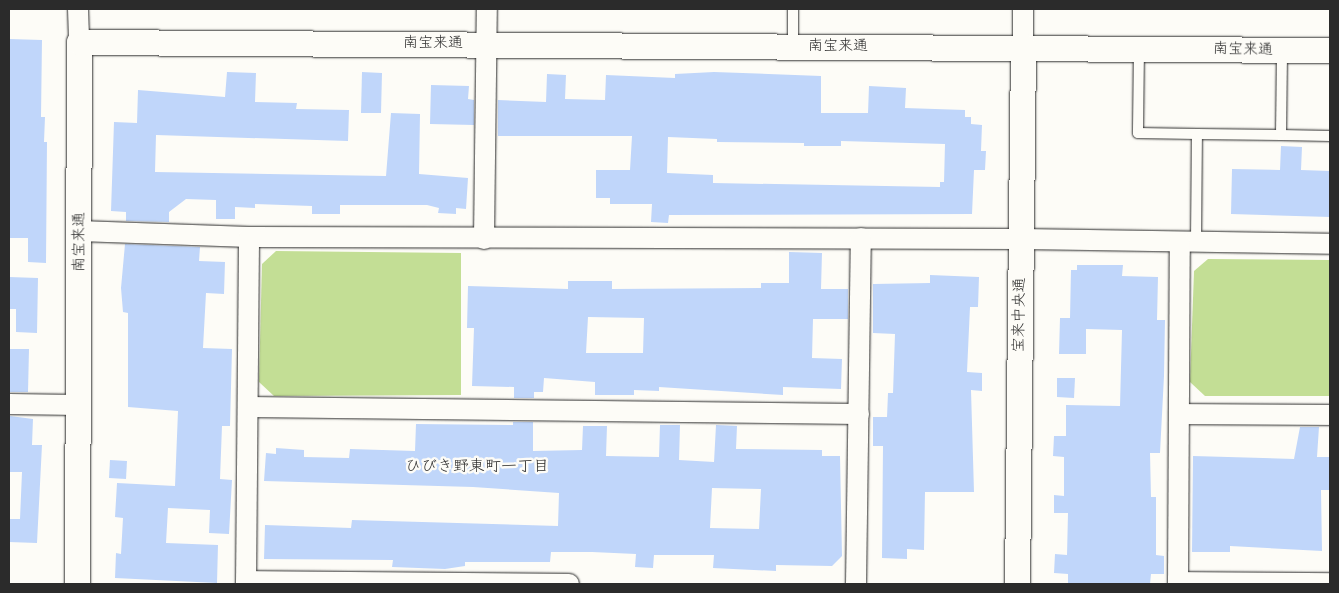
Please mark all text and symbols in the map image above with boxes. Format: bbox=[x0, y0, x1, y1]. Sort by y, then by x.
street label: 南宝来通 bbox=[403, 34, 463, 52]
street label: 南宝来通 bbox=[808, 37, 868, 55]
street label: 南宝来通 bbox=[1213, 39, 1273, 59]
street label: 南宝来通 bbox=[70, 212, 88, 272]
street label: 宝来中央通 bbox=[1009, 277, 1029, 353]
district label: ひびき野東町一丁目 bbox=[405, 456, 549, 476]

